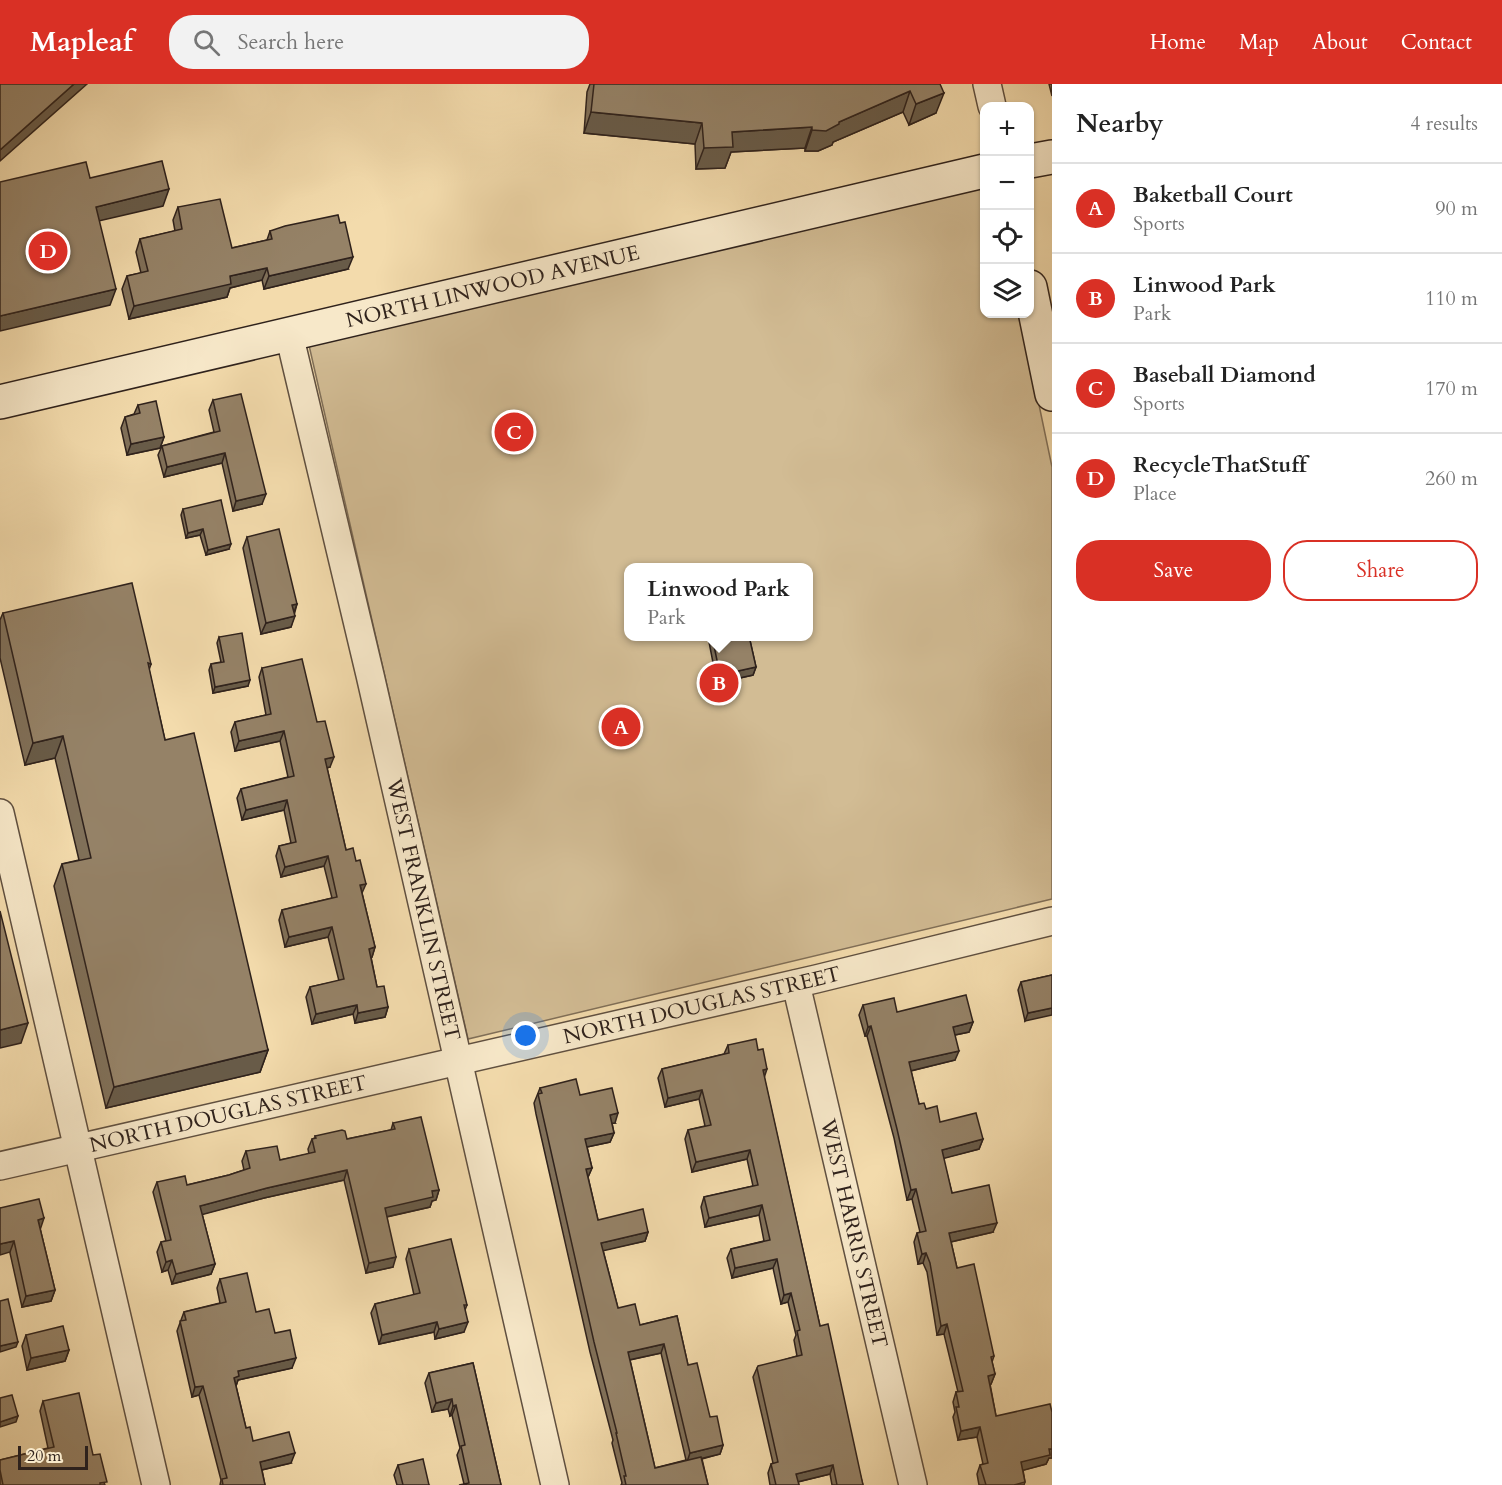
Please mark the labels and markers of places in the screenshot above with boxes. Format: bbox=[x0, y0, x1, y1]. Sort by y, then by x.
pin: D bbox=[28, 228, 68, 274]
pin: C bbox=[494, 410, 534, 454]
pin: B bbox=[700, 660, 738, 706]
pin: A bbox=[602, 704, 640, 750]

